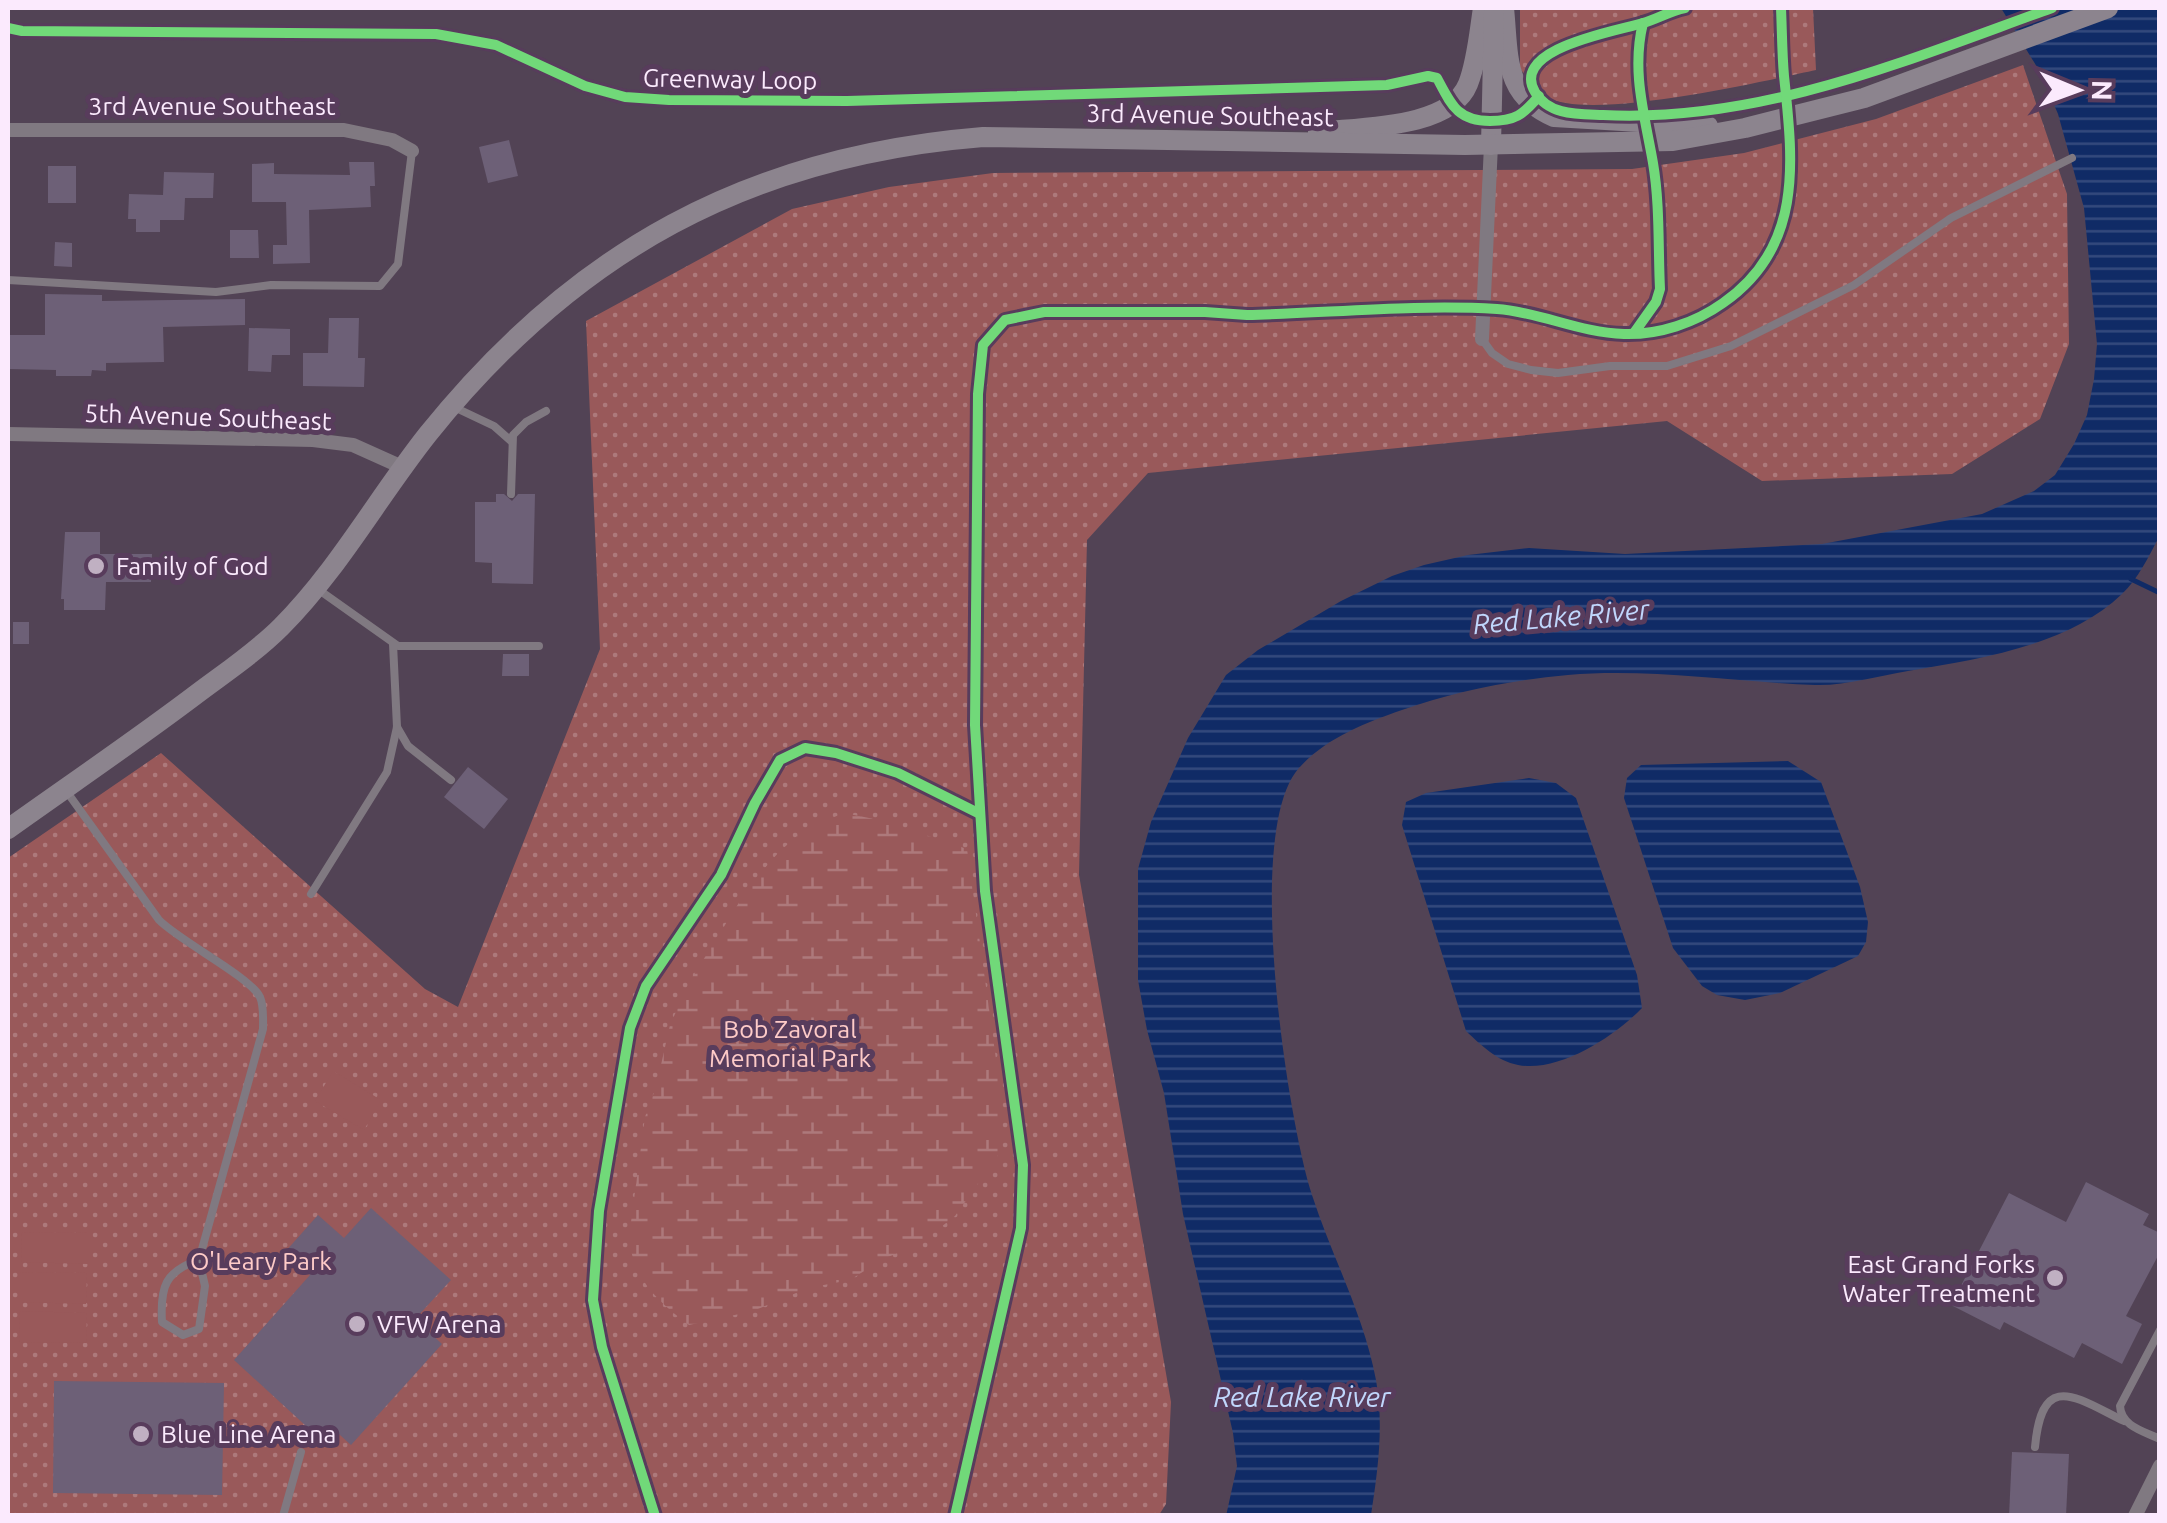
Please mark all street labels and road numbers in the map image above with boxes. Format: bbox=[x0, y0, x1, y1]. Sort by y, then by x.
street label: Greenway Loop bbox=[643, 63, 817, 95]
street label: 3rd Avenue Southeast bbox=[88, 92, 336, 120]
street label: 3rd Avenue Southeast bbox=[1086, 99, 1334, 131]
street label: 5th Avenue Southeast bbox=[84, 399, 332, 435]

